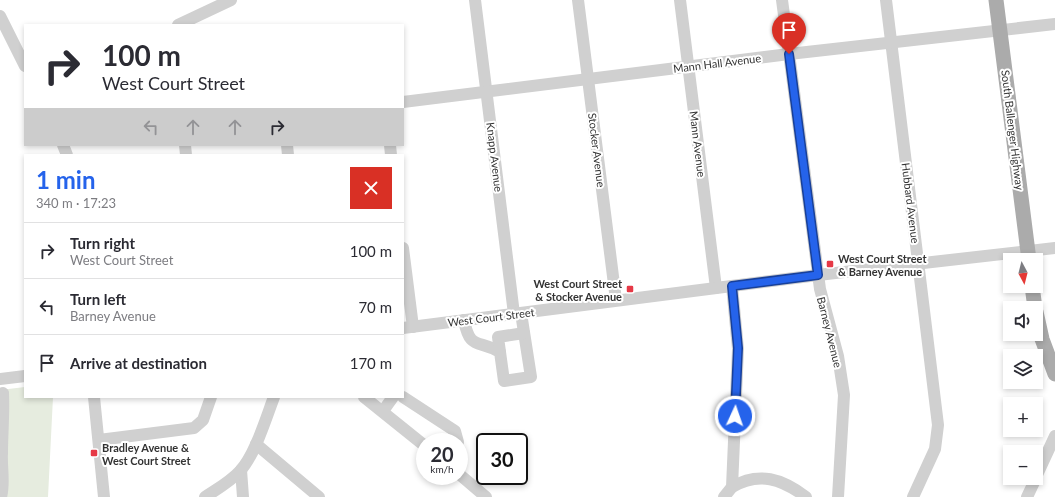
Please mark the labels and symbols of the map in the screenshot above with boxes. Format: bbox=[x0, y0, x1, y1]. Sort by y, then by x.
pin bbox=[772, 13, 806, 54]
street label: Mann Hall Avenue bbox=[672, 51, 762, 75]
street label: South Ballenger Highway bbox=[999, 69, 1027, 191]
street label: Mann Avenue bbox=[687, 110, 709, 178]
street label: Stocker Avenue bbox=[586, 112, 608, 188]
street label: Knapp Avenue bbox=[484, 121, 506, 193]
street label: Hubbard Avenue bbox=[900, 162, 922, 244]
place label: West Court Street & Barney Avenue bbox=[838, 252, 927, 278]
north arrow bbox=[1003, 253, 1043, 293]
marker: West Court Street & Barney Avenue bbox=[825, 259, 835, 269]
place label: West Court Street & Stocker Avenue bbox=[533, 277, 623, 303]
marker: West Court Street & Stocker Avenue bbox=[625, 284, 635, 294]
street label: Barney Avenue bbox=[815, 295, 845, 369]
street label: West Court Street bbox=[447, 305, 535, 329]
position arrow bbox=[714, 395, 756, 437]
speed limit sign: 30 bbox=[476, 433, 528, 485]
place label: Bradley Avenue & West Court Street bbox=[102, 441, 191, 467]
marker: Bradley Avenue & West Court Street bbox=[89, 448, 99, 458]

